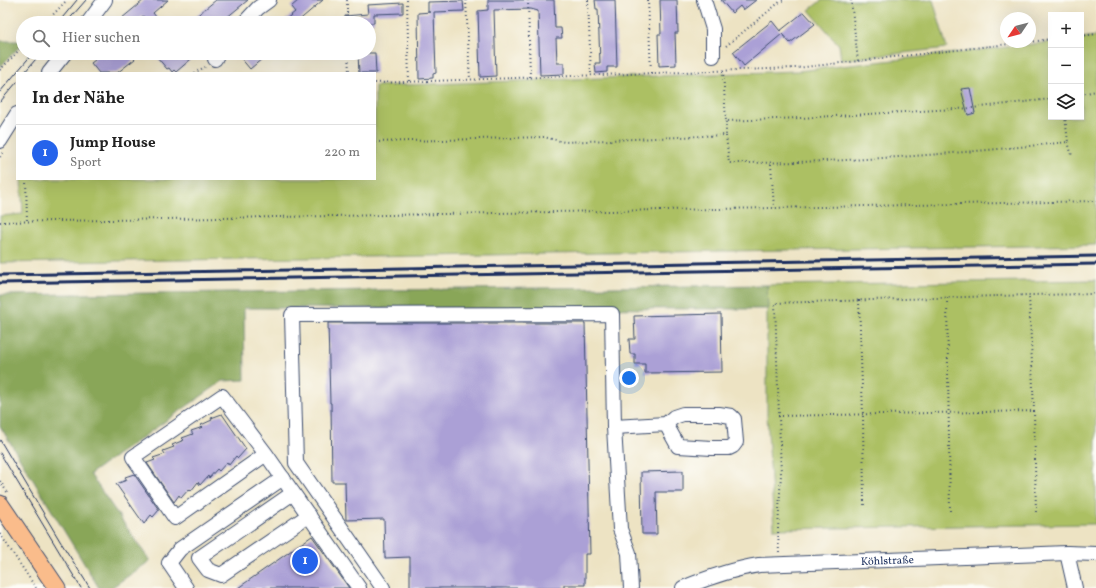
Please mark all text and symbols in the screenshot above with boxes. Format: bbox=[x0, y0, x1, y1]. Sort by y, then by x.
north arrow bbox=[1000, 12, 1036, 48]
map controls bbox=[1048, 12, 1084, 120]
button: + bbox=[1048, 12, 1084, 48]
search box bbox=[16, 16, 376, 60]
icon: search bbox=[30, 27, 52, 49]
text: Hier suchen bbox=[62, 28, 140, 49]
button: − bbox=[1048, 48, 1084, 84]
button: layers bbox=[1048, 84, 1084, 120]
text: In der Nähe bbox=[32, 87, 125, 110]
text: Jump House bbox=[70, 133, 156, 154]
text: 1 bbox=[42, 144, 48, 162]
text: 220 m bbox=[324, 144, 360, 162]
text: Sport bbox=[70, 154, 102, 172]
your location bbox=[619, 368, 639, 388]
pin: 1 bbox=[292, 546, 318, 576]
street label: Köhlstraße bbox=[861, 553, 914, 570]

